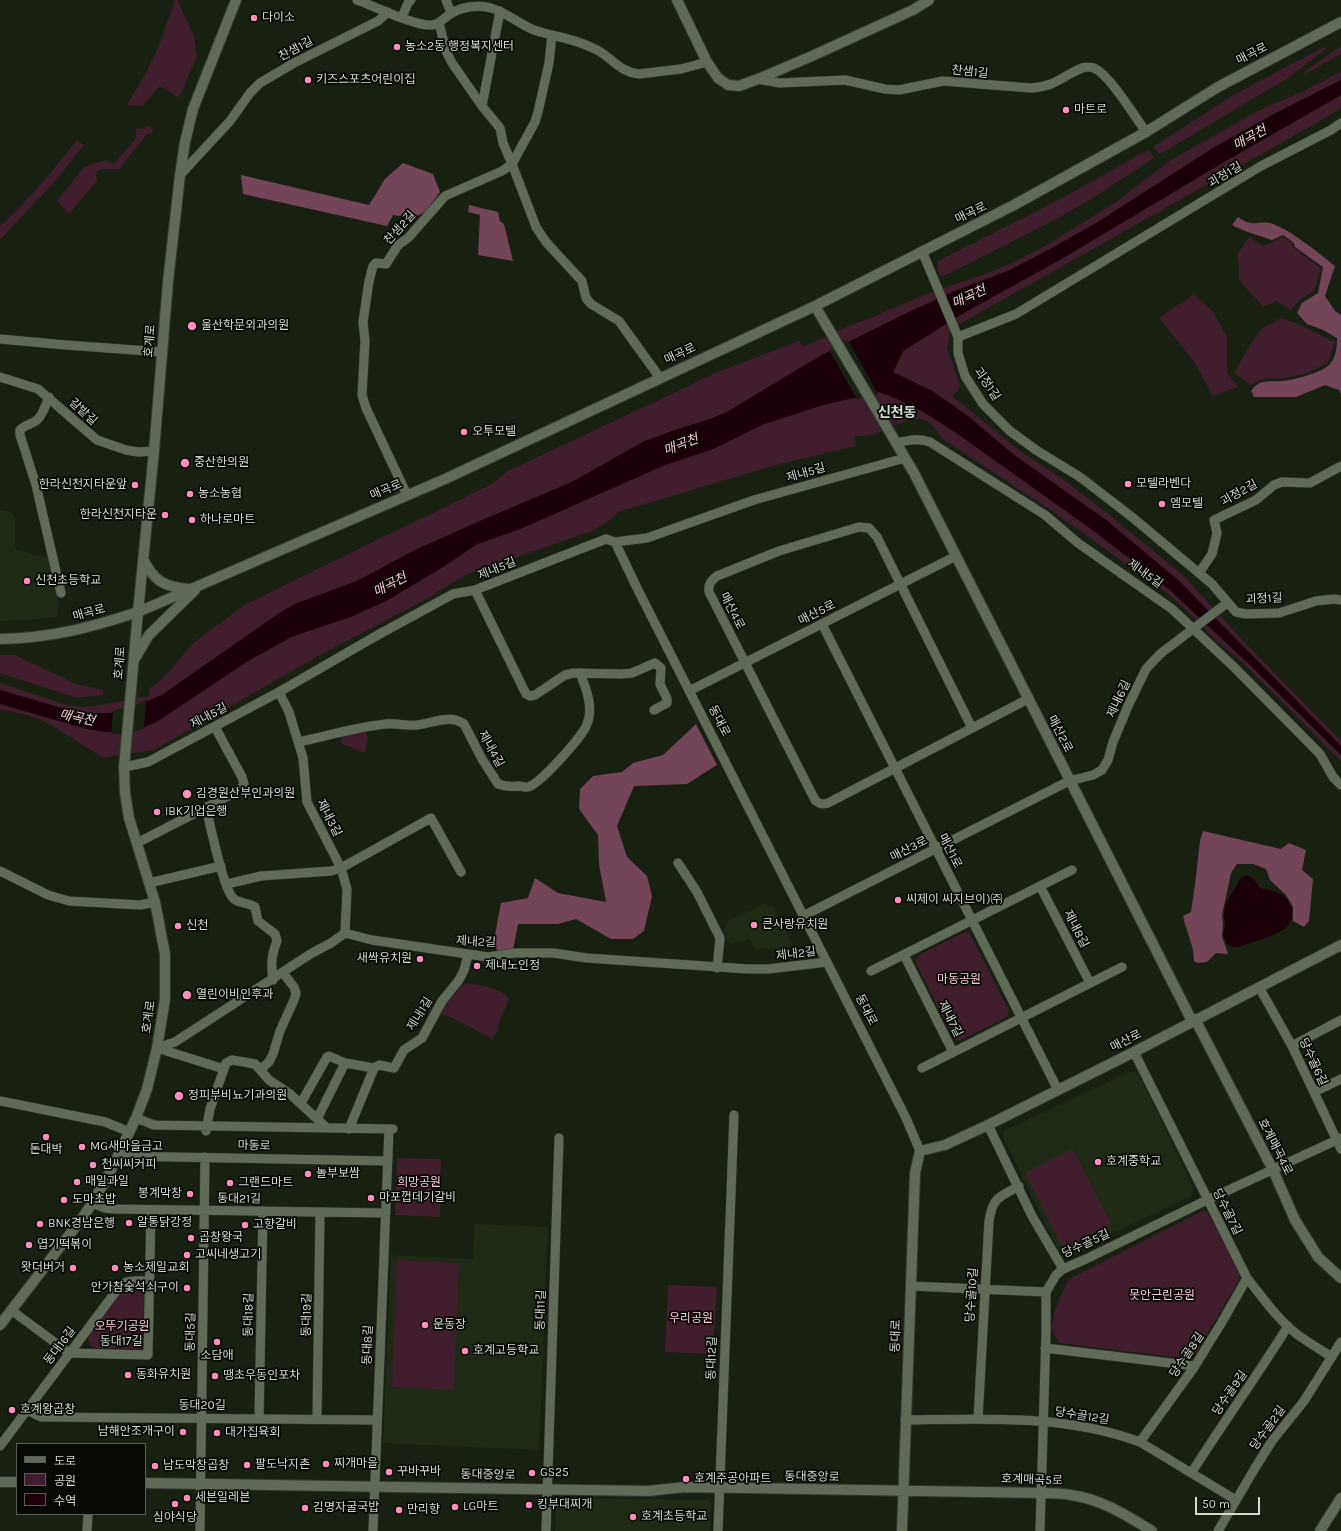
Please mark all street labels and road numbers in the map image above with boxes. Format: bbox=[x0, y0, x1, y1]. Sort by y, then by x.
street label: 찬샘1길 bbox=[276, 34, 316, 64]
street label: 매곡로 bbox=[1234, 40, 1270, 68]
street label: 찬샘1길 bbox=[951, 63, 989, 81]
street label: 괴정1길 bbox=[1205, 159, 1245, 191]
street label: 매곡로 bbox=[953, 199, 989, 227]
street label: 찬샘2길 bbox=[381, 208, 419, 248]
street label: 호계로 bbox=[141, 324, 159, 358]
street label: 매곡로 bbox=[662, 340, 698, 368]
street label: 괴정1길 bbox=[971, 365, 1003, 403]
street label: 갈밭길 bbox=[66, 396, 100, 428]
street label: 제내5길 bbox=[785, 461, 827, 485]
street label: 매곡로 bbox=[368, 477, 404, 503]
street label: 괴정2길 bbox=[1218, 477, 1260, 509]
street label: 제내5길 bbox=[476, 555, 518, 583]
street label: 제내5길 bbox=[1125, 557, 1165, 591]
street label: 매산4로 bbox=[717, 590, 747, 632]
street label: 괴정1길 bbox=[1245, 591, 1283, 607]
street label: 매산5로 bbox=[796, 598, 838, 628]
street label: 매곡로 bbox=[71, 602, 107, 624]
street label: 호계로 bbox=[111, 646, 129, 680]
street label: 제내6길 bbox=[1104, 678, 1134, 720]
street label: 제내5길 bbox=[188, 700, 230, 732]
street label: 동대로 bbox=[705, 703, 733, 739]
street label: 매산2로 bbox=[1044, 713, 1076, 755]
street label: 제내4길 bbox=[475, 728, 507, 770]
street label: 제내3길 bbox=[313, 797, 345, 839]
street label: 매산1로 bbox=[935, 831, 965, 871]
street label: 매산3로 bbox=[888, 833, 930, 865]
street label: 제내8길 bbox=[1060, 908, 1092, 950]
street label: 제내2길 bbox=[456, 934, 496, 950]
street label: 제내2길 bbox=[775, 944, 817, 964]
street label: 동대로 bbox=[852, 992, 880, 1028]
street label: 제내1길 bbox=[404, 994, 436, 1034]
street label: 제내7길 bbox=[935, 998, 965, 1040]
street label: 호계로 bbox=[140, 1000, 158, 1034]
street label: 매산로 bbox=[1108, 1027, 1144, 1055]
street label: 당수골6길 bbox=[1296, 1036, 1330, 1088]
street label: 호계매곡4로 bbox=[1255, 1116, 1295, 1178]
street label: 마동로 bbox=[237, 1139, 271, 1153]
street label: 당수골7길 bbox=[1209, 1187, 1245, 1237]
street label: 동대21길 bbox=[217, 1191, 261, 1207]
street label: 당수골5길 bbox=[1060, 1227, 1112, 1261]
street label: 당수골10길 bbox=[963, 1267, 981, 1323]
street label: 동대11길 bbox=[533, 1289, 549, 1331]
street label: 동대18길 bbox=[241, 1293, 257, 1337]
street label: 동대19길 bbox=[299, 1293, 315, 1337]
street label: 동대5길 bbox=[183, 1312, 199, 1352]
street label: 동대로 bbox=[888, 1319, 904, 1353]
street label: 동대16길 bbox=[41, 1324, 79, 1368]
street label: 동대8길 bbox=[360, 1325, 376, 1365]
street label: 당수골8길 bbox=[1167, 1330, 1207, 1380]
street label: 동대17길 bbox=[100, 1335, 142, 1349]
street label: 동대12길 bbox=[704, 1336, 720, 1380]
street label: 당수골9길 bbox=[1209, 1368, 1251, 1418]
street label: 동대20길 bbox=[178, 1399, 226, 1413]
street label: 당수골2길 bbox=[1247, 1403, 1289, 1453]
street label: 당수골12길 bbox=[1054, 1405, 1110, 1427]
street label: 동대중앙로 bbox=[460, 1467, 516, 1483]
street label: 동대중앙로 bbox=[784, 1469, 840, 1485]
street label: 호계매곡5로 bbox=[1001, 1472, 1063, 1488]

